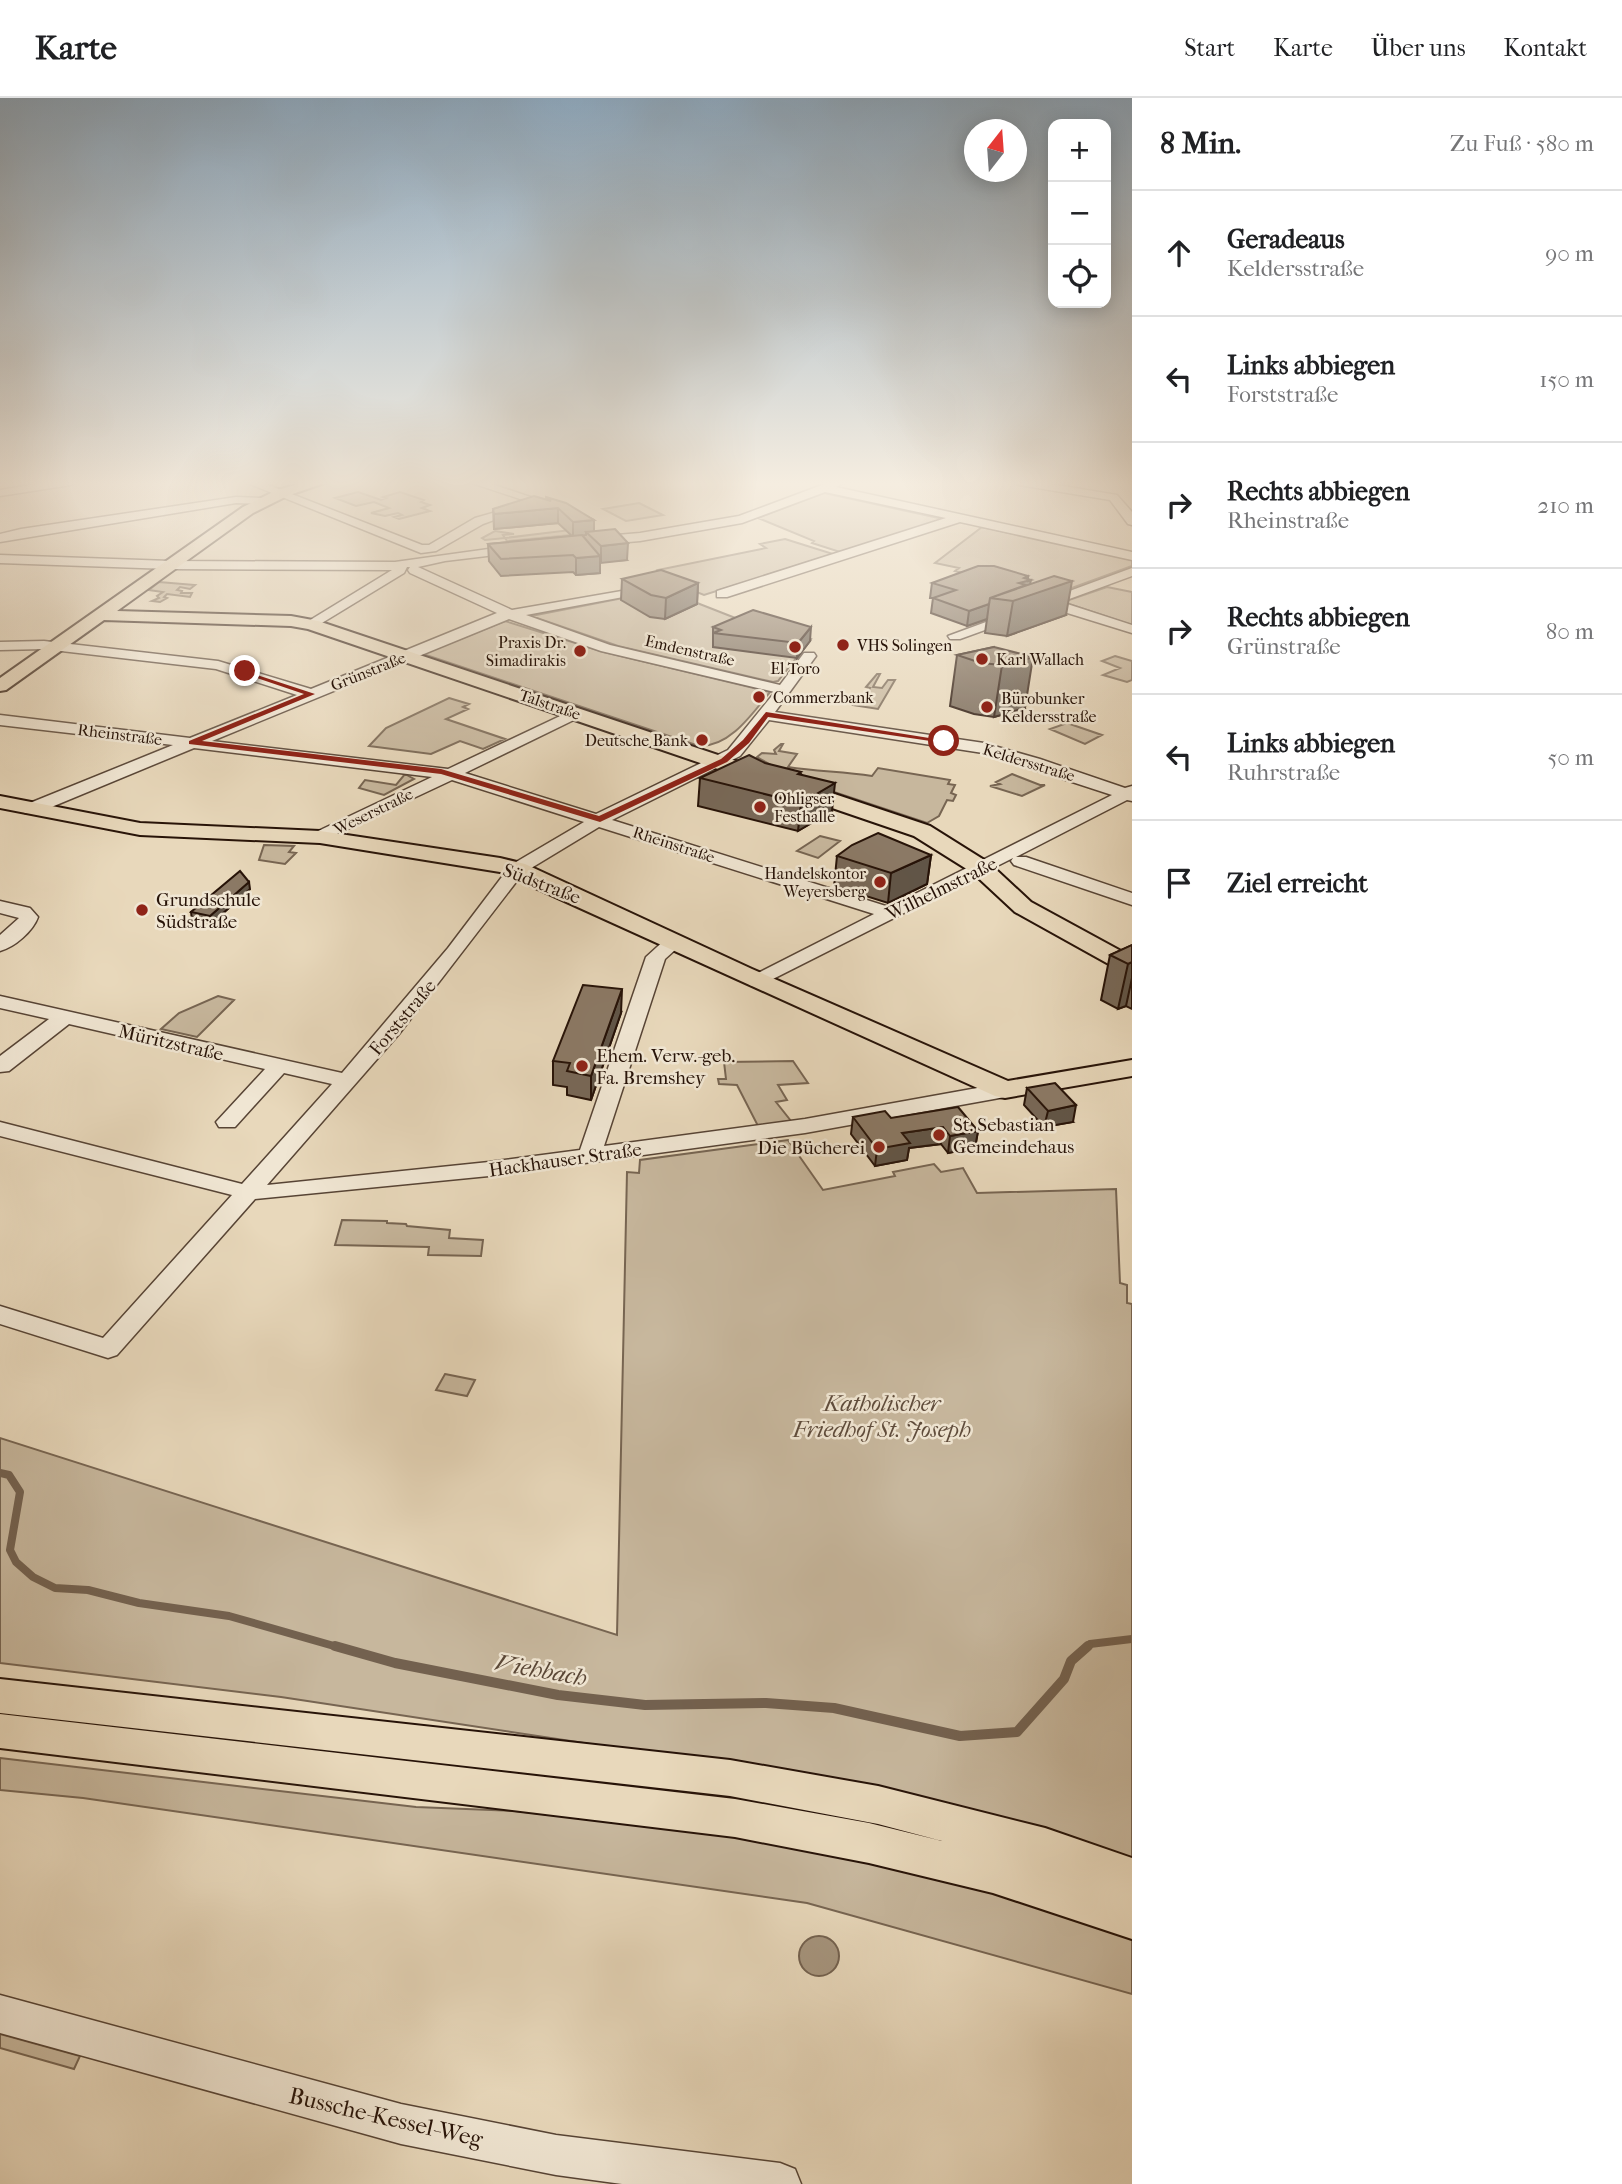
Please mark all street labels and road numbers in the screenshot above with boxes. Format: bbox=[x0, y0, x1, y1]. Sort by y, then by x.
street label: Emdenstraße bbox=[643, 631, 737, 670]
street label: Grünstraße bbox=[328, 648, 408, 695]
street label: Talstraße bbox=[517, 685, 583, 724]
street label: Rheinstraße bbox=[77, 720, 163, 749]
street label: Keldersstraße bbox=[980, 739, 1077, 786]
street label: Weserstraße bbox=[330, 784, 416, 839]
street label: Rheinstraße bbox=[631, 822, 717, 867]
street label: Wilhelmstraße bbox=[881, 853, 1001, 926]
street label: Südstraße bbox=[500, 859, 584, 909]
street label: Forststraße bbox=[365, 975, 441, 1060]
street label: Müritzstraße bbox=[116, 1020, 225, 1066]
street label: Hackhauser Straße bbox=[487, 1138, 643, 1182]
street label: Bussche-Kessel-Weg bbox=[286, 2082, 486, 2153]

